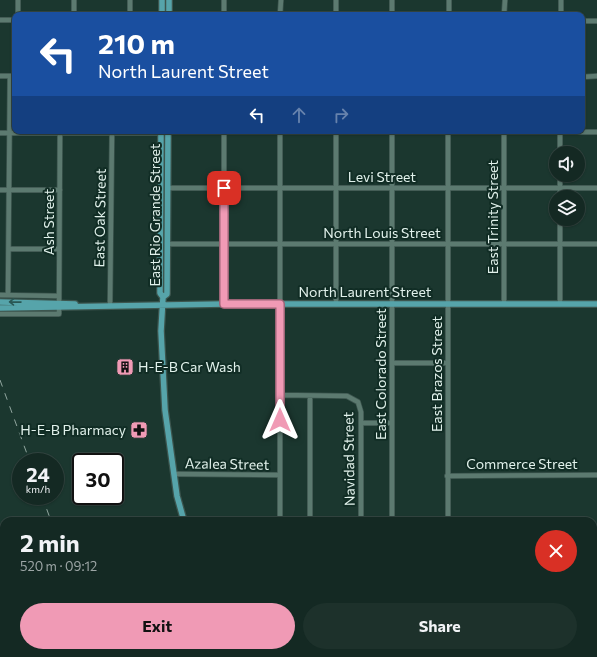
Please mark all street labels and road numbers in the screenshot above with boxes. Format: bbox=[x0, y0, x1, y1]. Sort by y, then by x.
street label: East Rio Grande Street bbox=[146, 143, 163, 287]
street label: East Trinity Street bbox=[484, 160, 501, 274]
street label: East Oak Street bbox=[90, 168, 109, 268]
street label: Levi Street bbox=[348, 168, 416, 185]
street label: Ash Street bbox=[40, 189, 57, 255]
street label: North Louis Street bbox=[323, 224, 441, 241]
street label: North Laurent Street bbox=[299, 283, 432, 300]
street label: East Colorado Street bbox=[372, 308, 389, 440]
street label: East Brazos Street bbox=[428, 316, 445, 432]
street label: Navidad Street bbox=[339, 411, 358, 506]
street label: Azalea Street bbox=[185, 454, 270, 473]
street label: Commerce Street bbox=[466, 455, 578, 472]

